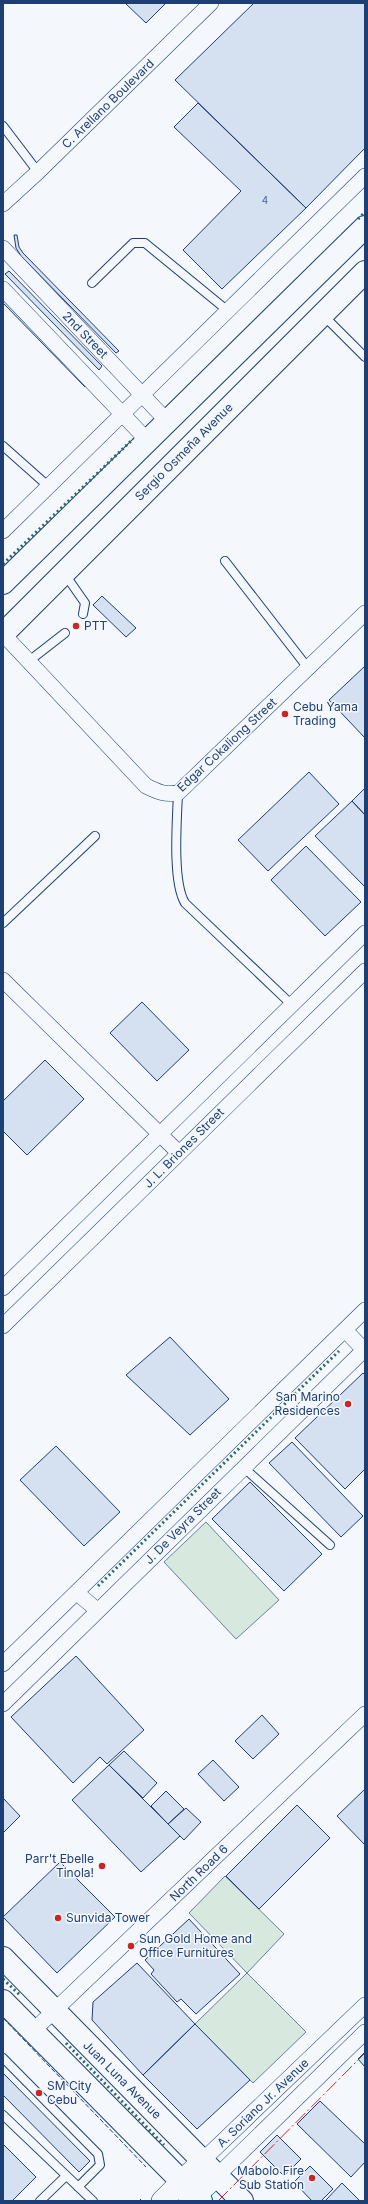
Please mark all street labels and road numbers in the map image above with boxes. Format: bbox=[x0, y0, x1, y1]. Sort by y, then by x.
street label: C. Arellano Boulevard bbox=[58, 56, 157, 152]
street label: 2nd Street bbox=[59, 308, 111, 361]
street label: Sergio Osmeña Avenue bbox=[132, 400, 236, 504]
street label: Edgar Cokaliong Street bbox=[174, 695, 280, 795]
street label: J. L. Briones Street bbox=[140, 1104, 227, 1191]
street label: J. De Veyra Street bbox=[141, 1484, 224, 1567]
street label: North Road 6 bbox=[166, 1841, 231, 1904]
street label: Juan Luna Avenue bbox=[80, 2037, 165, 2122]
street label: A. Soriano Jr. Avenue bbox=[214, 2055, 312, 2150]

